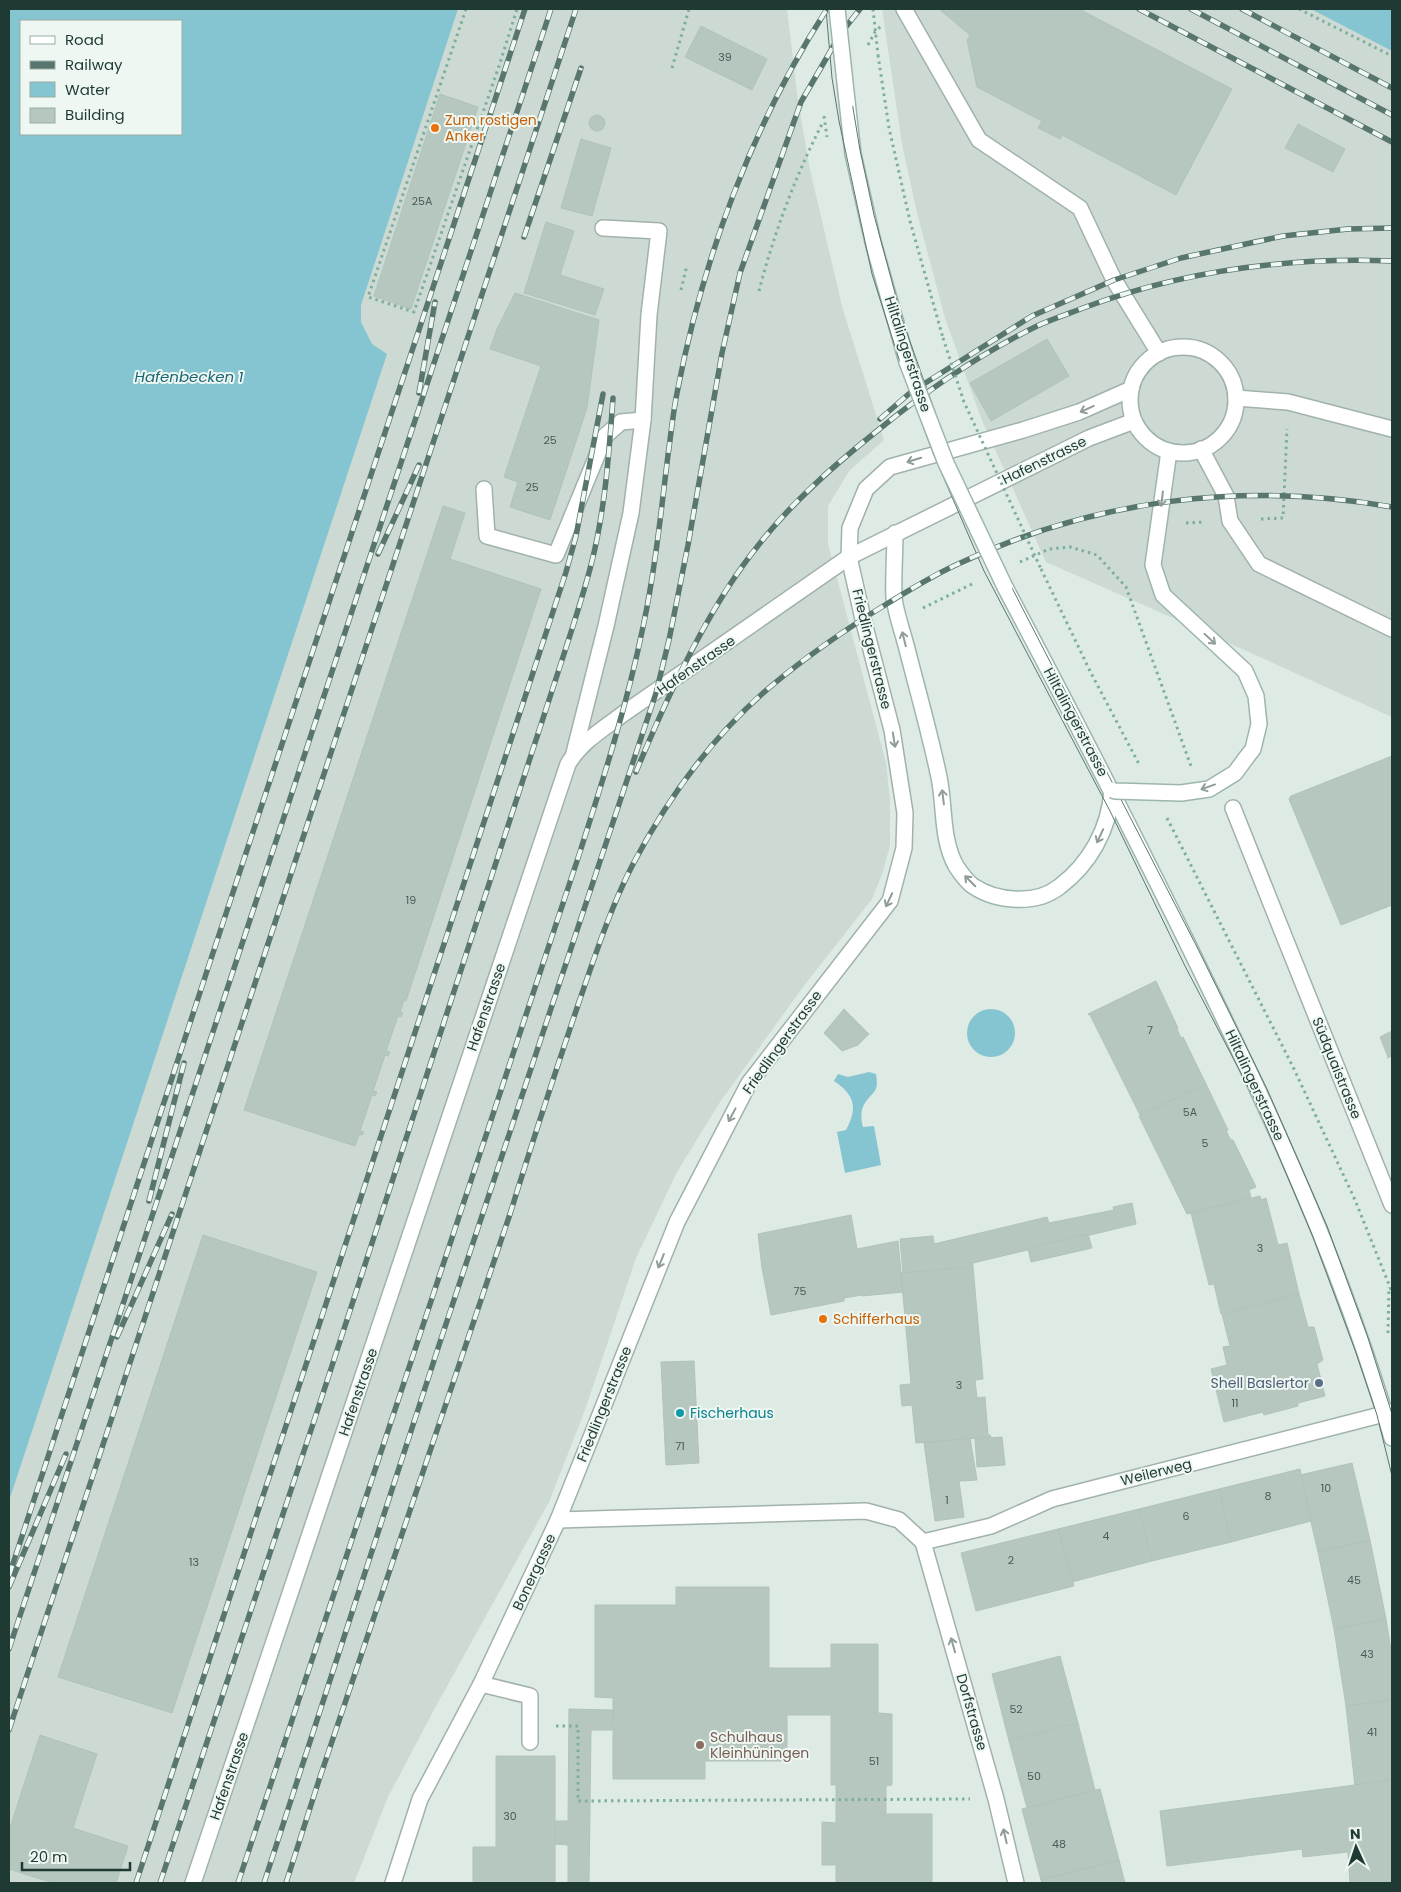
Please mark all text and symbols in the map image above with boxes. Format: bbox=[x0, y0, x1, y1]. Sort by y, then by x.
legend bbox=[20, 20, 182, 135]
text: Road bbox=[65, 29, 104, 50]
house number: 39 bbox=[718, 49, 732, 65]
text: Railway bbox=[65, 54, 123, 75]
text: Water bbox=[65, 79, 111, 100]
text: Building bbox=[65, 104, 125, 125]
place label: Zum rostigen Anker bbox=[445, 110, 537, 146]
marker: Zum rostigen Anker bbox=[429, 122, 441, 134]
house number: 25A bbox=[412, 193, 433, 209]
street label: Hiltalingerstrasse bbox=[880, 293, 936, 415]
water label: Hafenbecken 1 bbox=[135, 366, 244, 387]
one-way arrow bbox=[1080, 404, 1095, 414]
street label: Hafenstrasse bbox=[998, 431, 1090, 489]
house number: 25 bbox=[543, 432, 557, 448]
one-way arrow bbox=[907, 455, 923, 465]
house number: 25 bbox=[525, 479, 539, 495]
one-way arrow bbox=[1157, 491, 1167, 507]
street label: Friedlingerstrasse bbox=[847, 587, 897, 712]
street label: Hafenstrasse bbox=[653, 630, 740, 700]
one-way arrow bbox=[899, 631, 908, 647]
one-way arrow bbox=[1204, 633, 1217, 645]
street label: Hiltalingerstrasse bbox=[1039, 664, 1113, 780]
one-way arrow bbox=[889, 732, 899, 748]
one-way arrow bbox=[1201, 783, 1217, 792]
one-way arrow bbox=[938, 790, 948, 806]
one-way arrow bbox=[1094, 828, 1104, 843]
one-way arrow bbox=[964, 875, 976, 887]
house number: 19 bbox=[406, 892, 416, 908]
one-way arrow bbox=[884, 892, 894, 907]
street label: Hafenstrasse bbox=[462, 960, 510, 1054]
street label: Friedlingerstrasse bbox=[738, 986, 827, 1098]
street label: Südquaistrasse bbox=[1307, 1014, 1367, 1122]
house number: 7 bbox=[1147, 1022, 1153, 1038]
street label: Hiltalingerstrasse bbox=[1220, 1026, 1290, 1144]
house number: 5A bbox=[1183, 1104, 1198, 1120]
one-way arrow bbox=[727, 1107, 736, 1122]
house number: 5 bbox=[1202, 1135, 1209, 1151]
house number: 3 bbox=[1257, 1240, 1263, 1256]
one-way arrow bbox=[656, 1253, 665, 1268]
house number: 75 bbox=[794, 1283, 807, 1299]
place label: Schifferhaus bbox=[833, 1309, 920, 1329]
marker: Schifferhaus bbox=[817, 1313, 829, 1325]
street label: Friedlingerstrasse bbox=[572, 1343, 637, 1465]
street label: Hafenstrasse bbox=[334, 1345, 382, 1439]
place label: Shell Baslertor bbox=[1211, 1373, 1309, 1393]
house number: 3 bbox=[956, 1377, 962, 1393]
marker: Shell Baslertor bbox=[1313, 1377, 1325, 1389]
house number: 11 bbox=[1231, 1395, 1239, 1411]
place label: Fischerhaus bbox=[690, 1403, 774, 1423]
marker: Fischerhaus bbox=[674, 1407, 686, 1419]
house number: 71 bbox=[675, 1438, 685, 1454]
street label: Weilerweg bbox=[1118, 1453, 1194, 1491]
house number: 10 bbox=[1321, 1480, 1331, 1496]
house number: 8 bbox=[1265, 1488, 1272, 1504]
house number: 1 bbox=[945, 1492, 949, 1508]
house number: 6 bbox=[1183, 1508, 1190, 1524]
house number: 4 bbox=[1103, 1528, 1110, 1544]
street label: Bonergasse bbox=[507, 1530, 561, 1614]
house number: 2 bbox=[1008, 1552, 1014, 1568]
house number: 13 bbox=[189, 1554, 199, 1570]
house number: 45 bbox=[1347, 1572, 1361, 1588]
one-way arrow bbox=[947, 1638, 957, 1654]
house number: 43 bbox=[1360, 1646, 1374, 1662]
street label: Dorfstrasse bbox=[951, 1671, 993, 1753]
house number: 52 bbox=[1009, 1701, 1023, 1717]
house number: 41 bbox=[1367, 1724, 1377, 1740]
place label: Schulhaus Kleinhüningen bbox=[710, 1727, 809, 1763]
street label: Hafenstrasse bbox=[205, 1729, 253, 1823]
marker: Schulhaus Kleinhüningen bbox=[694, 1739, 706, 1751]
house number: 51 bbox=[869, 1753, 879, 1769]
house number: 50 bbox=[1027, 1768, 1041, 1784]
house number: 30 bbox=[503, 1808, 517, 1824]
north arrow bbox=[1331, 1822, 1381, 1872]
text: N bbox=[1350, 1824, 1361, 1844]
one-way arrow bbox=[1000, 1828, 1009, 1844]
house number: 48 bbox=[1052, 1836, 1066, 1852]
scale bar bbox=[22, 1840, 130, 1872]
text: 20 m bbox=[30, 1846, 68, 1867]

